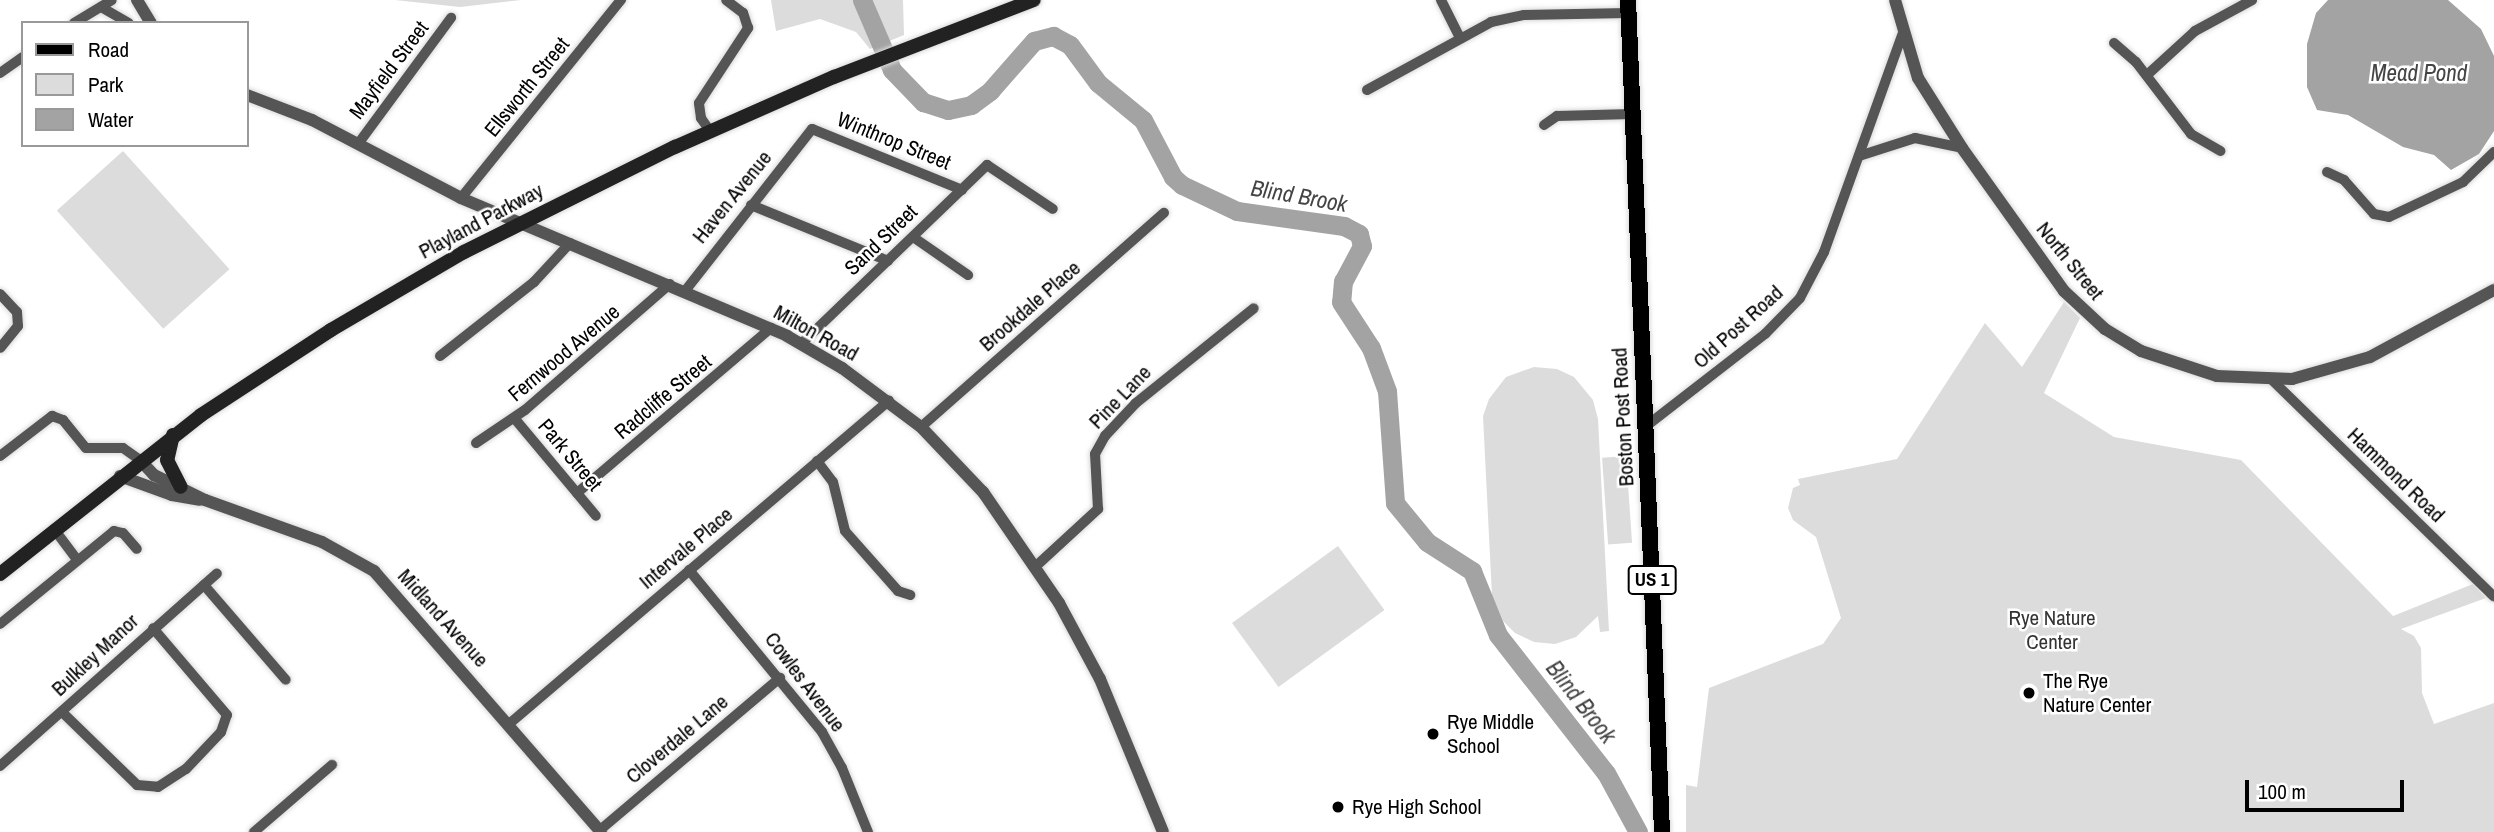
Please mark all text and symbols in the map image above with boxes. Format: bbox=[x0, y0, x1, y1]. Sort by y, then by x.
street label: Mayfield Street bbox=[344, 16, 434, 124]
legend bbox=[21, 21, 248, 147]
street label: Ellsworth Street bbox=[479, 32, 575, 142]
text: Road bbox=[88, 35, 129, 64]
water label: Mead Pond bbox=[2371, 59, 2467, 87]
text: Park bbox=[88, 70, 123, 99]
text: Water bbox=[88, 105, 133, 134]
street label: Winthrop Street bbox=[833, 107, 955, 175]
street label: Haven Avenue bbox=[687, 145, 777, 249]
water label: Blind Brook bbox=[1249, 174, 1349, 218]
street label: Playland Parkway bbox=[415, 178, 547, 264]
street label: Sand Street bbox=[840, 199, 922, 281]
street label: North Street bbox=[2031, 217, 2109, 305]
street label: Brookdale Place bbox=[974, 255, 1086, 357]
street label: Old Post Road bbox=[1688, 280, 1788, 374]
street label: Fernwood Avenue bbox=[503, 299, 625, 407]
street label: Milton Road bbox=[769, 299, 863, 367]
street label: Boston Post Road bbox=[1607, 347, 1639, 487]
street label: Radcliffe Street bbox=[610, 349, 716, 445]
street label: Pine Lane bbox=[1084, 360, 1156, 434]
street label: Park Street bbox=[533, 414, 607, 496]
street label: Hammond Road bbox=[2342, 422, 2450, 528]
street label: Intervale Place bbox=[634, 502, 738, 594]
street label: Midland Avenue bbox=[392, 563, 494, 673]
road number: US 1 bbox=[1628, 565, 1676, 596]
park label: Rye Nature Center bbox=[2008, 605, 2096, 655]
street label: Bulkley Manor bbox=[47, 609, 143, 701]
street label: Cowles Avenue bbox=[759, 627, 851, 737]
water label: Blind Brook bbox=[1540, 655, 1622, 749]
place label: The Rye Nature Center bbox=[2043, 668, 2151, 718]
marker: The Rye Nature Center bbox=[2021, 685, 2037, 701]
street label: Cloverdale Lane bbox=[621, 689, 733, 789]
place label: Rye Middle School bbox=[1447, 709, 1534, 759]
marker: Rye Middle School bbox=[1425, 726, 1441, 742]
scale bar bbox=[2249, 766, 2408, 810]
text: 100 m bbox=[2258, 777, 2306, 806]
place label: Rye High School bbox=[1352, 794, 1481, 820]
marker: Rye High School bbox=[1330, 799, 1346, 815]

